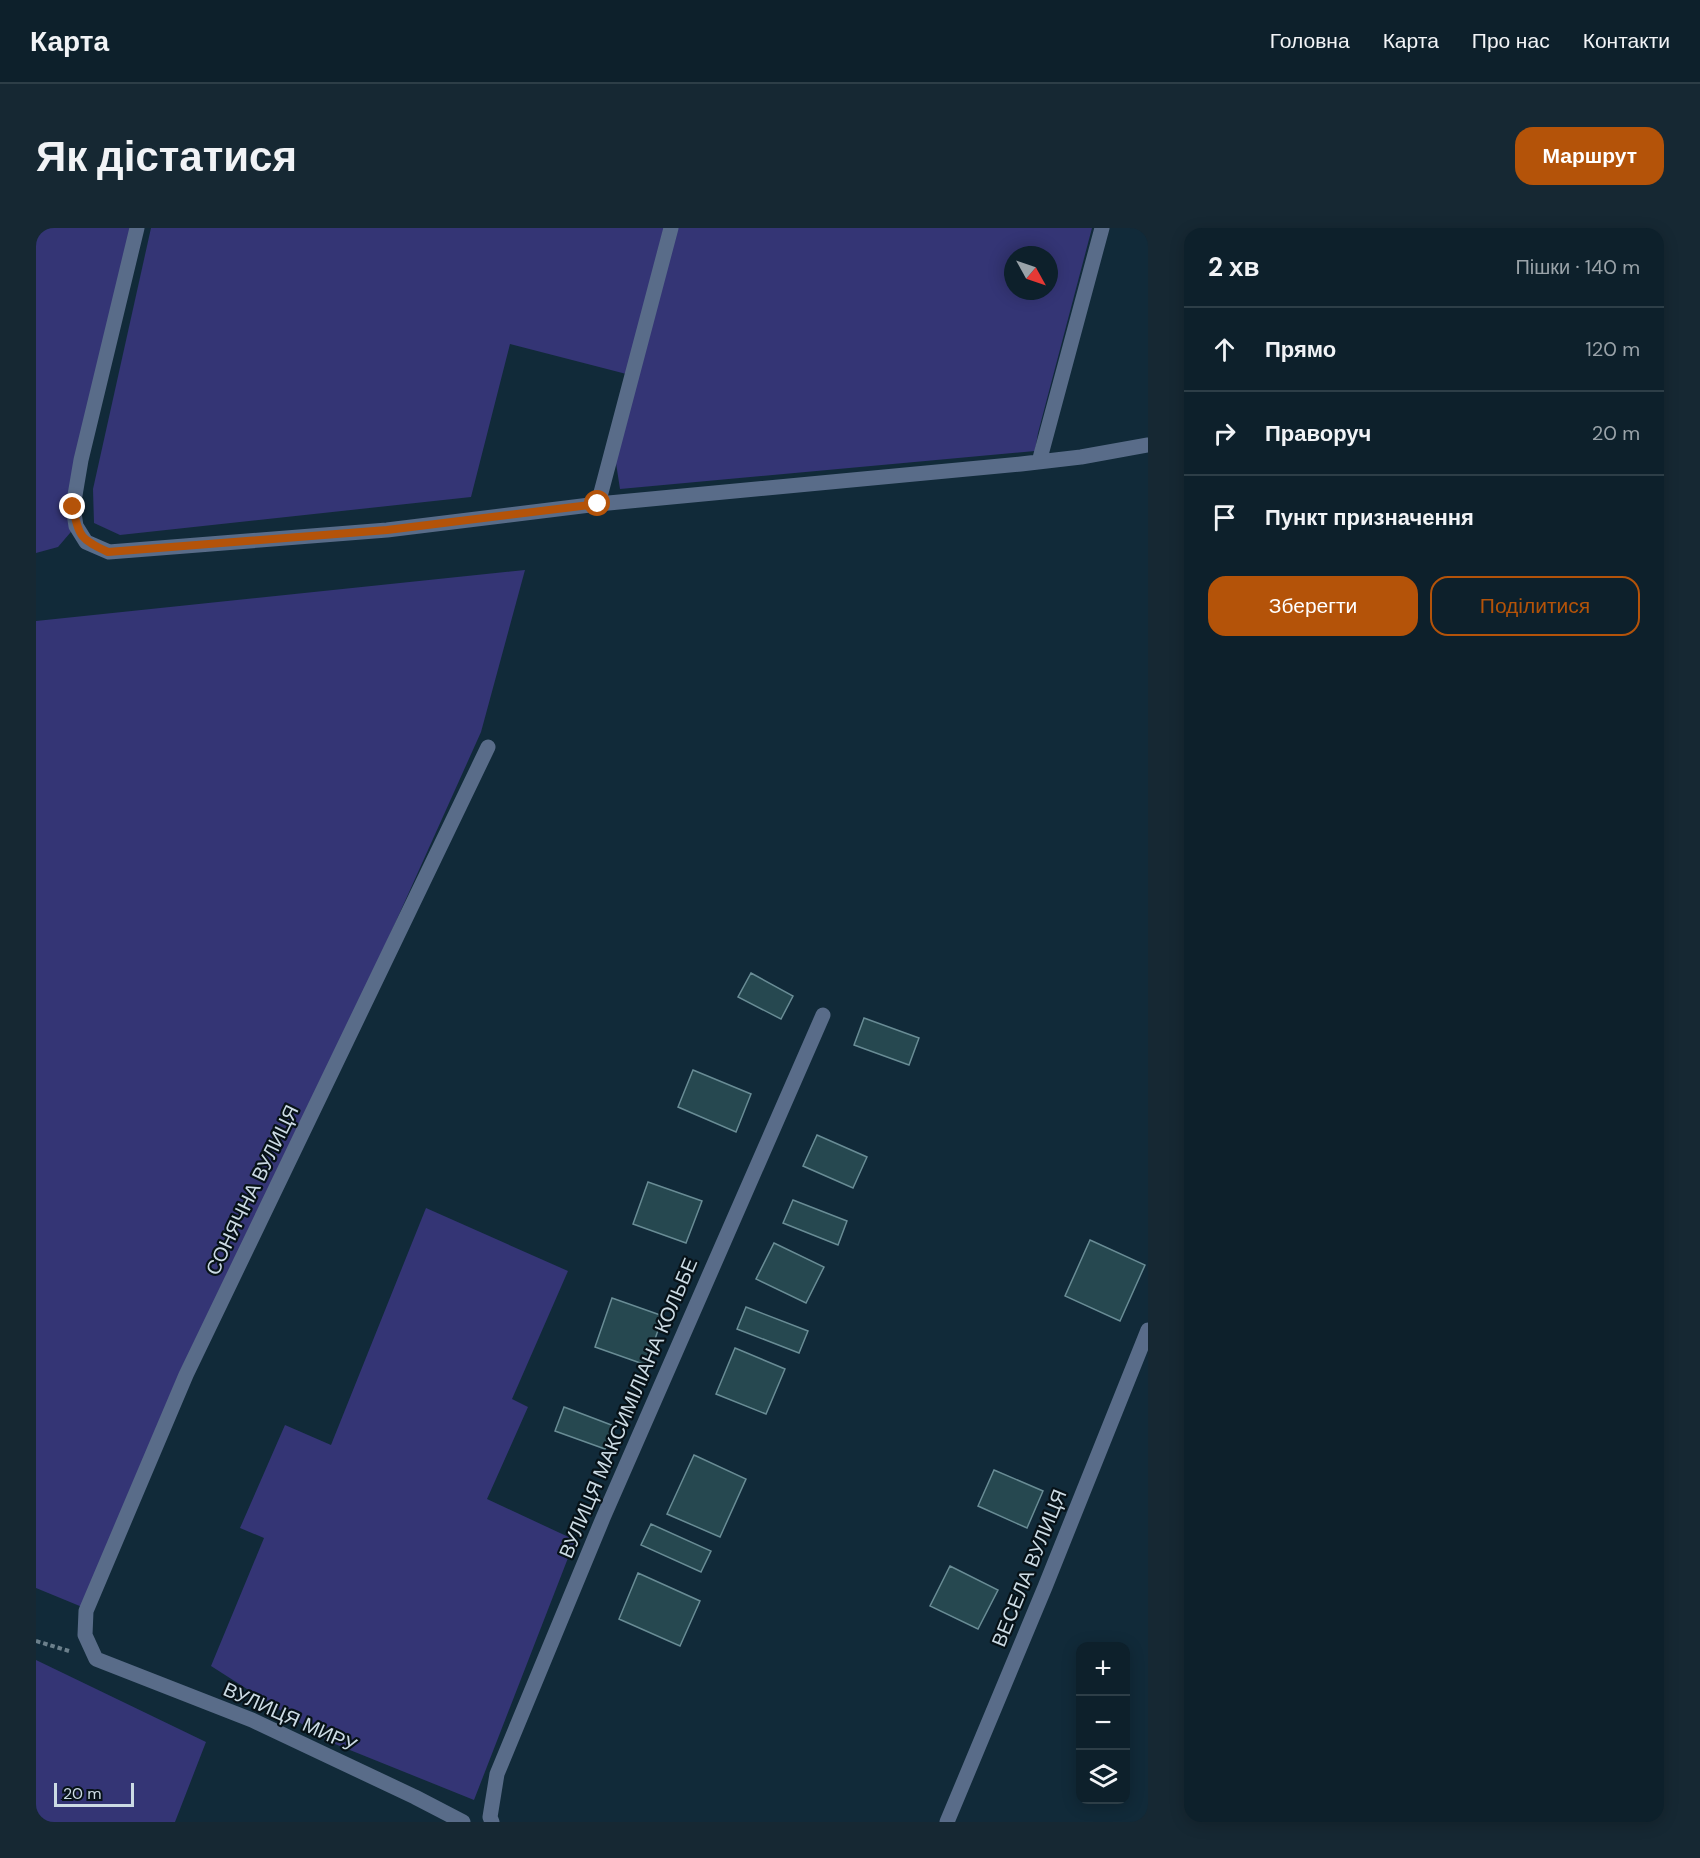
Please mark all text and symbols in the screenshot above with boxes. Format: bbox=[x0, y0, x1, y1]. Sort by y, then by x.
text: Карта bbox=[30, 23, 109, 60]
text: Головна bbox=[1270, 27, 1350, 55]
text: Карта bbox=[1383, 27, 1439, 55]
text: Про нас bbox=[1472, 27, 1550, 55]
text: Контакти bbox=[1583, 27, 1670, 55]
button: Маршрут bbox=[1515, 127, 1664, 185]
text: Як дістатися bbox=[36, 129, 297, 184]
north arrow bbox=[1004, 246, 1058, 300]
text: 2 хв bbox=[1208, 250, 1260, 284]
text: Пішки · 140 m bbox=[1515, 254, 1640, 280]
icon: ahead bbox=[1208, 333, 1241, 366]
text: Прямо bbox=[1265, 335, 1336, 364]
text: 120 m bbox=[1586, 336, 1640, 362]
icon: right bbox=[1208, 417, 1241, 450]
text: Праворуч bbox=[1265, 419, 1371, 448]
text: 20 m bbox=[1592, 420, 1640, 446]
route start bbox=[584, 490, 610, 516]
route end bbox=[59, 493, 85, 519]
icon: arrive bbox=[1208, 501, 1241, 534]
text: Пункт призначення bbox=[1265, 503, 1474, 532]
button: Зберегти bbox=[1208, 576, 1418, 636]
button: Поділитися bbox=[1430, 576, 1640, 636]
street label: СОНЯЧНА ВУЛИЦЯ bbox=[199, 1101, 305, 1279]
street label: ВУЛИЦЯ МАКСИМІЛІАНА КОЛЬБЕ bbox=[553, 1254, 703, 1562]
street label: ВЕСЕЛА ВУЛИЦЯ bbox=[986, 1485, 1072, 1651]
map controls bbox=[1076, 1642, 1130, 1804]
button: + bbox=[1076, 1642, 1130, 1696]
street label: ВУЛИЦЯ МИРУ bbox=[219, 1676, 361, 1758]
button: − bbox=[1076, 1696, 1130, 1750]
button: layers bbox=[1076, 1750, 1130, 1804]
scale bar bbox=[54, 1780, 134, 1808]
text: 20 m bbox=[63, 1783, 102, 1804]

